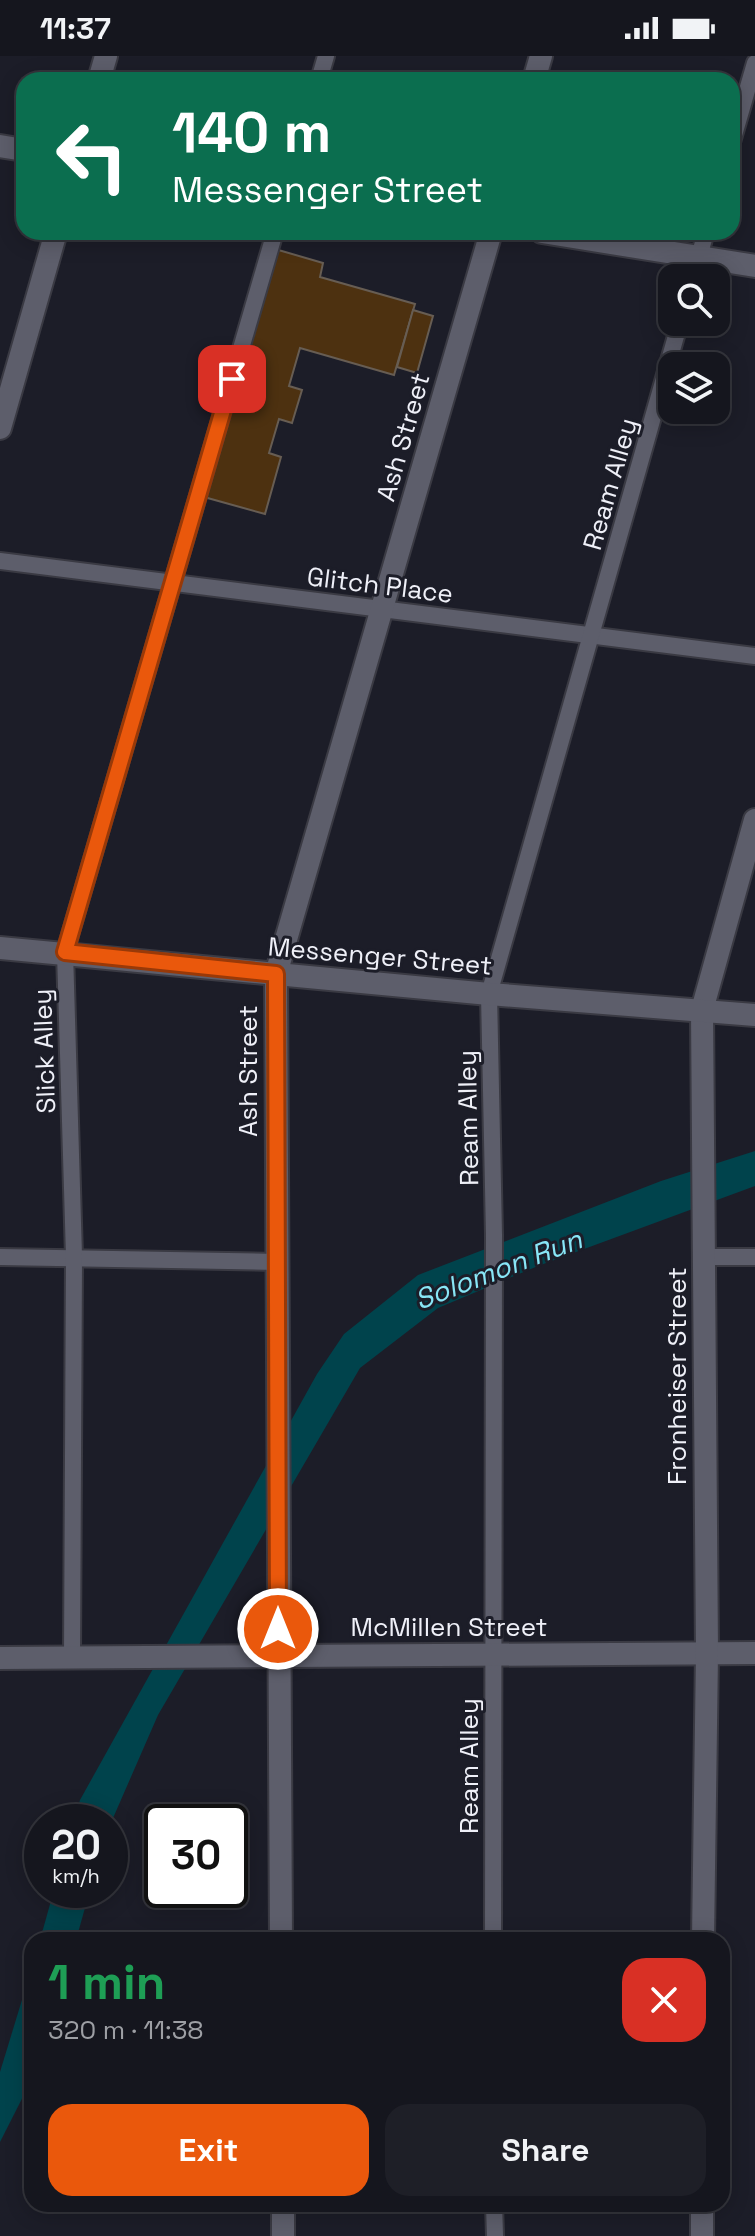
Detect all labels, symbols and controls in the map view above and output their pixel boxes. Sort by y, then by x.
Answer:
text: 11:37 [40,9,111,48]
text: 140 m [172,97,331,168]
icon: left [40,104,144,208]
text: Messenger Street [172,167,483,213]
map controls [658,264,730,424]
button: search [658,264,730,336]
pin [198,345,266,413]
button: layers [658,352,730,424]
icon: arrive [210,357,254,401]
street label: Ash Street [368,369,438,505]
street label: Ream Alley [575,414,645,554]
street label: Glitch Place [305,559,455,611]
street label: Messenger Street [267,929,493,983]
street label: Slick Alley [25,988,63,1114]
street label: Ash Street [231,1005,265,1137]
street label: Ream Alley [450,1050,486,1186]
water label: Solomon Run [409,1220,588,1317]
street label: Fronheiser Street [660,1267,694,1485]
position arrow [236,1587,320,1671]
street label: McMillen Street [350,1610,548,1644]
street label: Ream Alley [452,1698,486,1834]
speed limit sign: 30 [144,1804,248,1908]
text: 20 [51,1820,101,1871]
text: km/h [52,1863,100,1889]
text: 1 min [48,1952,165,2013]
button: close [622,1958,706,2042]
text: 320 m · 11:38 [48,2013,204,2047]
button: Exit [48,2104,369,2196]
button: Share [385,2104,706,2196]

